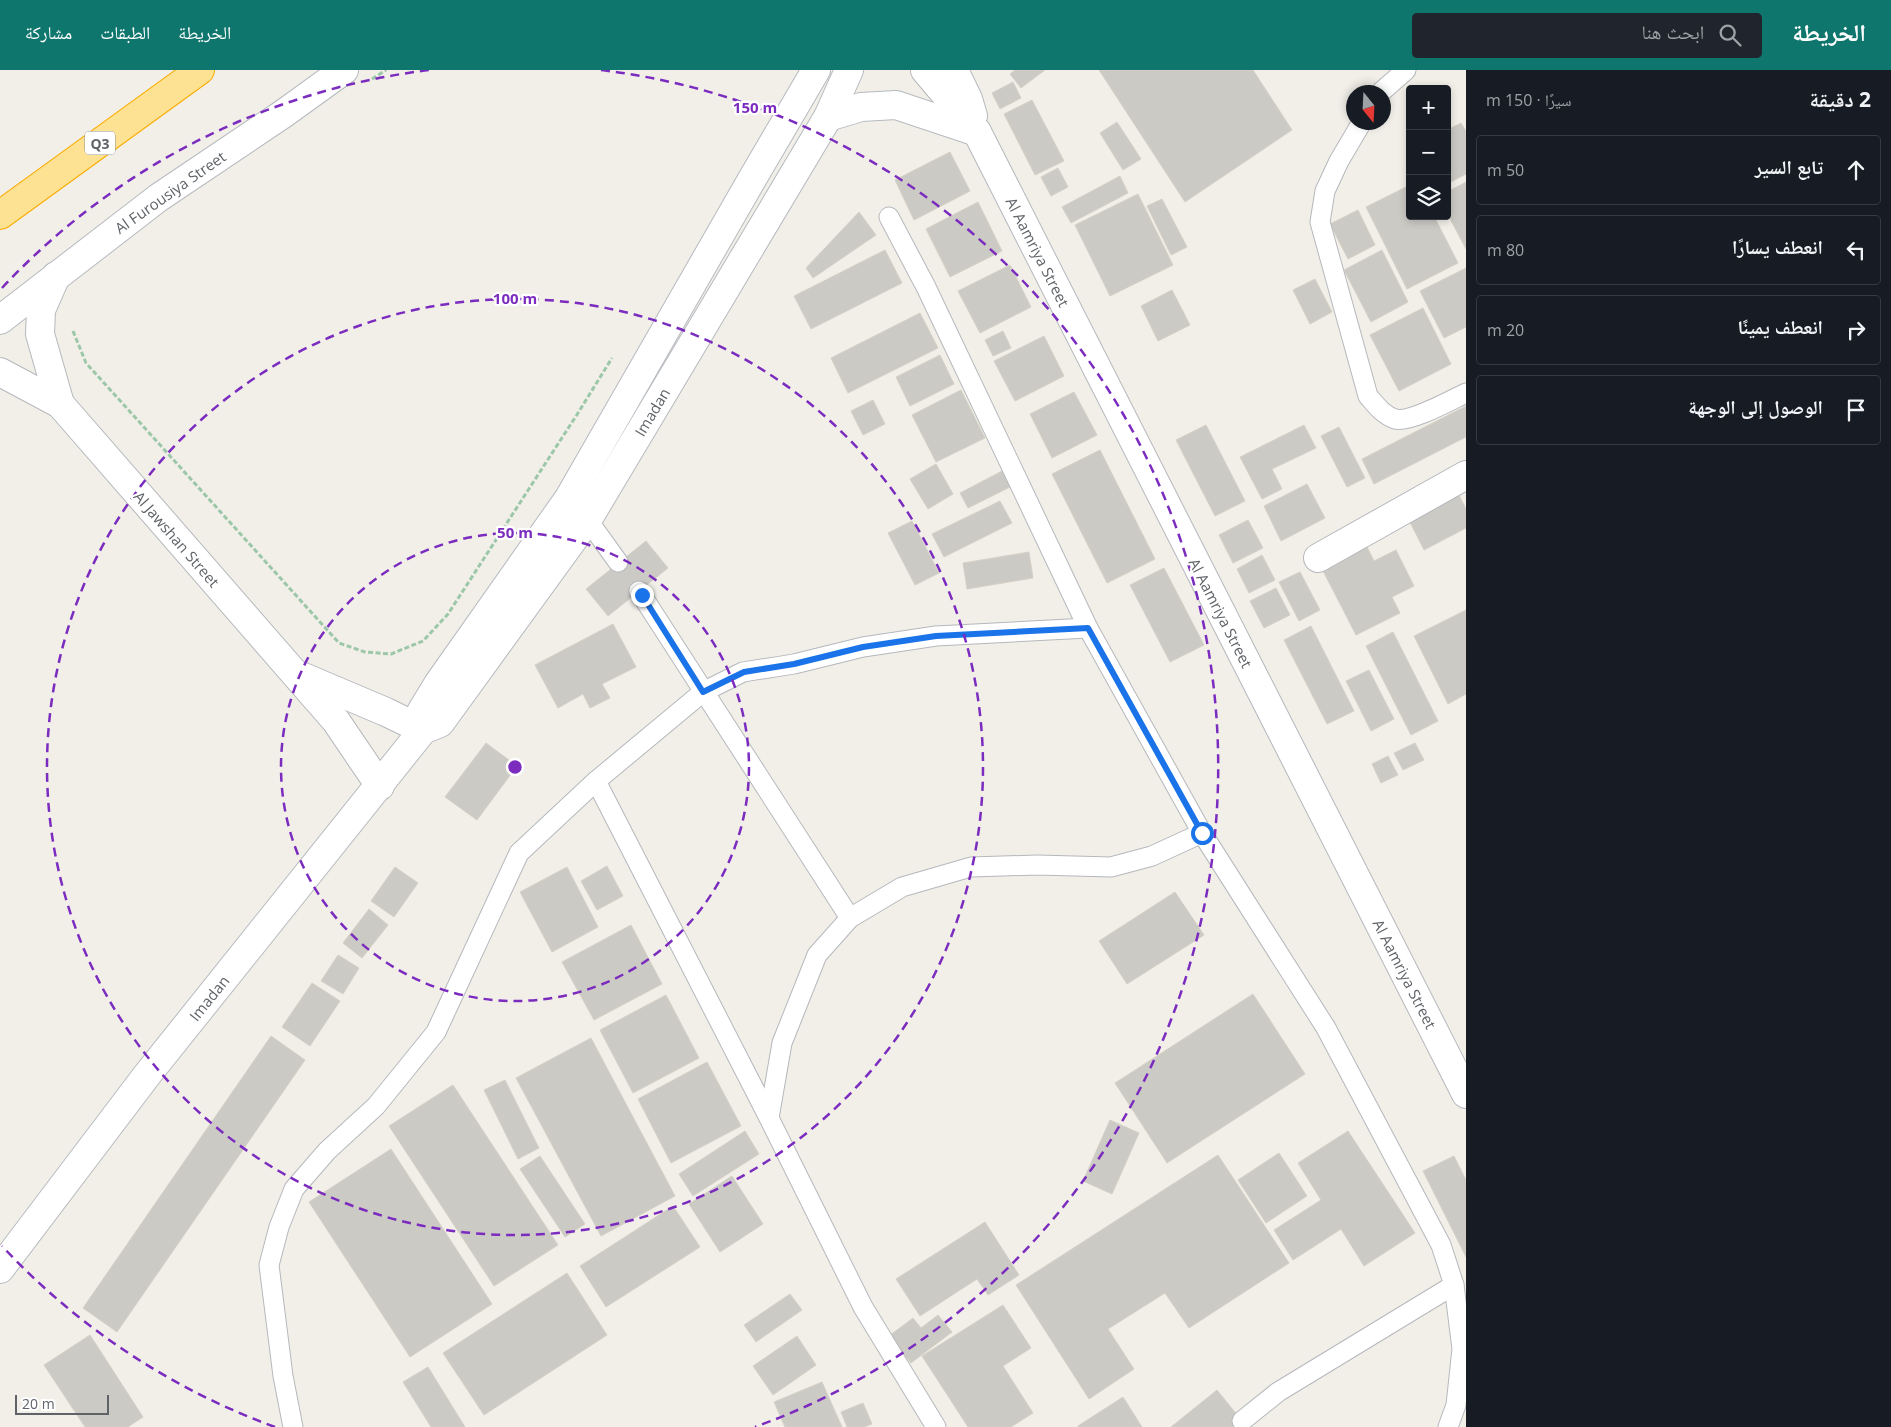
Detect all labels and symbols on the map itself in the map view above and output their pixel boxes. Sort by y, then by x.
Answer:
north arrow [1346,85,1391,130]
text: 150 m [733,97,777,117]
road number: Q3 [85,132,115,154]
street label: Al Furousiya Street [111,146,229,238]
street label: Al Aamriya Street [1002,194,1074,310]
text: 100 m [493,288,537,308]
street label: Imadan [630,384,674,440]
street label: Al Jawshan Street [130,487,224,591]
text: 50 m [497,522,533,542]
street label: Al Aamriya Street [1185,555,1257,671]
route end [631,584,654,607]
centre of rings [506,758,524,776]
route start [1191,822,1214,845]
street label: Al Aamriya Street [1369,916,1441,1032]
street label: Imadan [185,971,233,1025]
scale bar [15,1392,109,1415]

